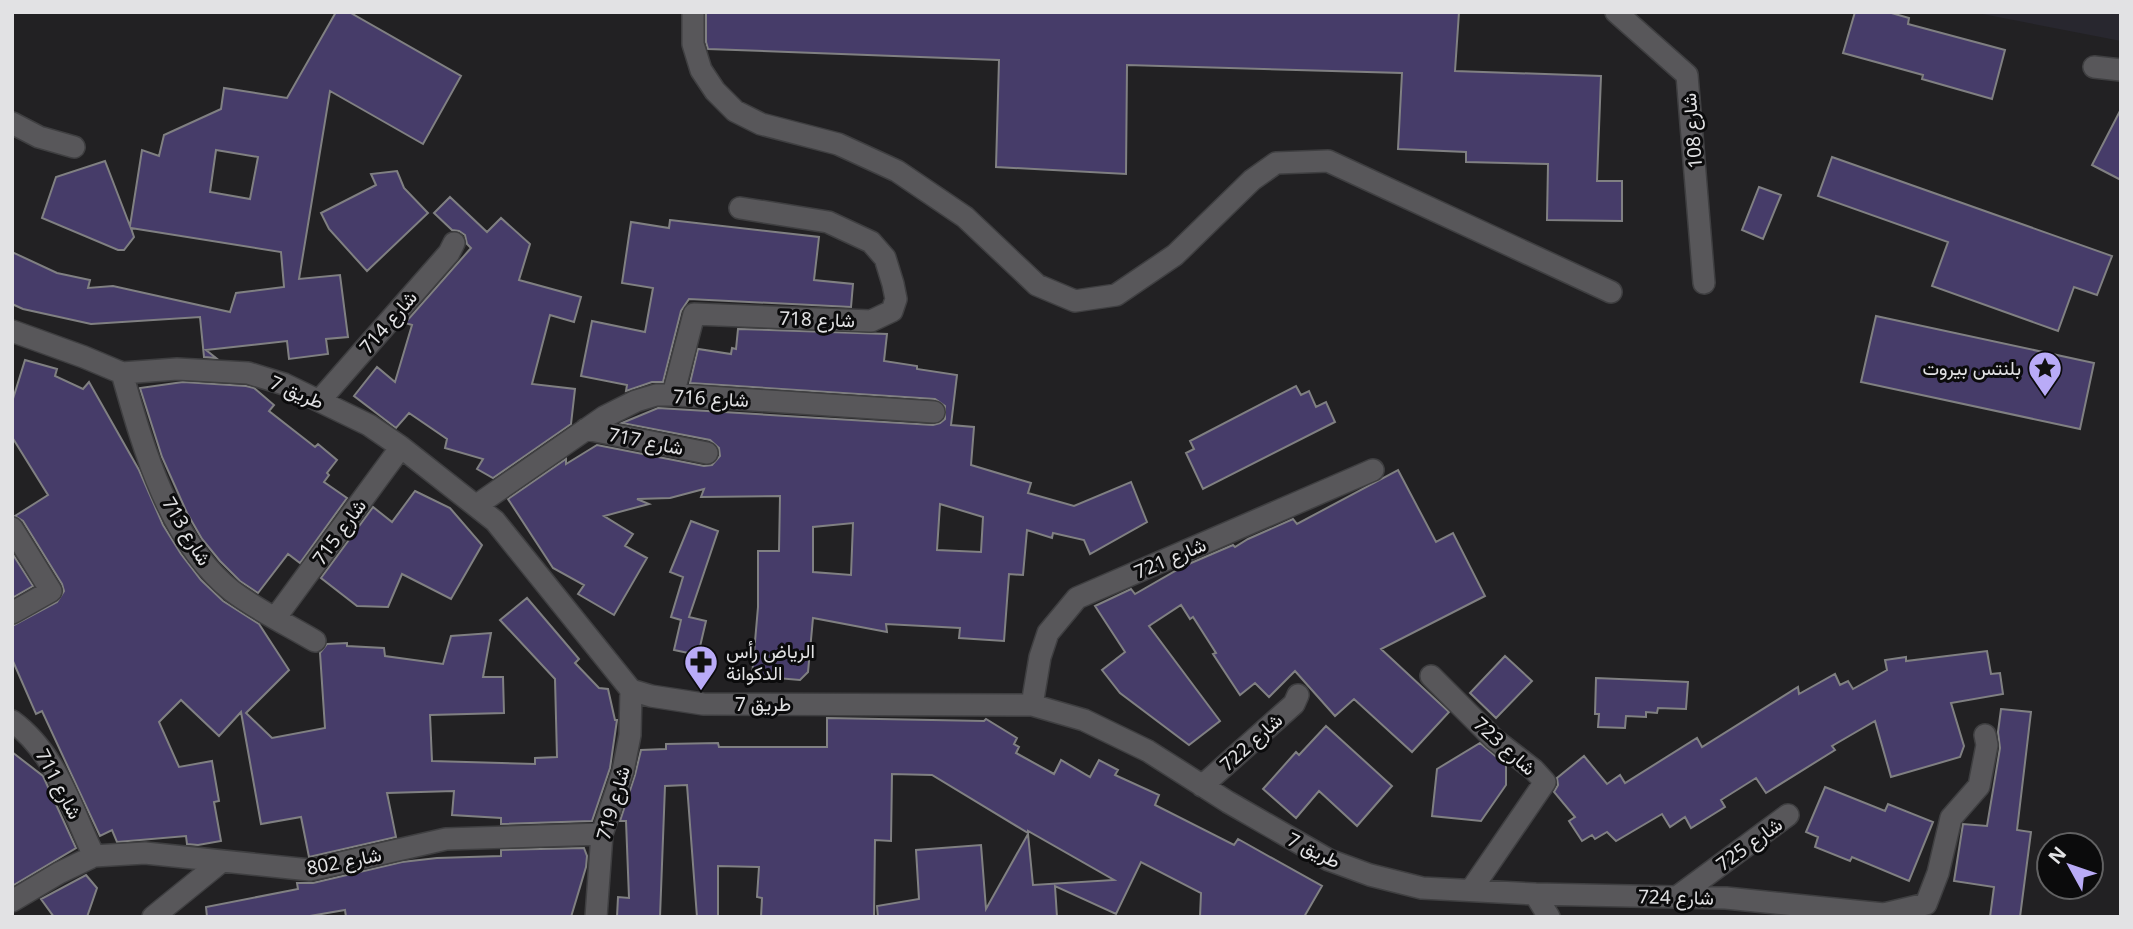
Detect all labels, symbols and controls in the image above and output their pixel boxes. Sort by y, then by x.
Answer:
street label: شارع 108 [1676,92,1708,170]
street label: شارع 714 [353,285,423,359]
street label: شارع 718 [779,305,855,333]
place icon: بلنتس بيروت [2026,349,2064,398]
place label: بلنتس بيروت [1922,355,2021,381]
street label: 7 طريق [266,369,328,415]
street label: شارع 716 [672,383,750,413]
street label: شارع 717 [606,421,686,461]
street label: شارع 713 [156,492,218,570]
street label: شارع 715 [306,494,372,570]
street label: شارع 721 [1130,531,1210,585]
place label: الرياض رأس الدكوانة [726,638,815,686]
pharmacy icon: الرياض رأس الدكوانة [682,643,720,692]
street label: 7 طريق [735,691,791,717]
street label: شارع 722 [1214,707,1288,777]
street label: شارع 723 [1468,711,1542,781]
street label: شارع 711 [30,744,88,824]
street label: شارع 719 [590,763,636,843]
street label: شارع 725 [1711,811,1787,877]
street label: 7 طريق [1283,826,1345,874]
north arrow [2035,831,2105,901]
street label: شارع 802 [304,841,384,881]
text: N [2042,841,2072,869]
street label: شارع 724 [1638,883,1714,911]

